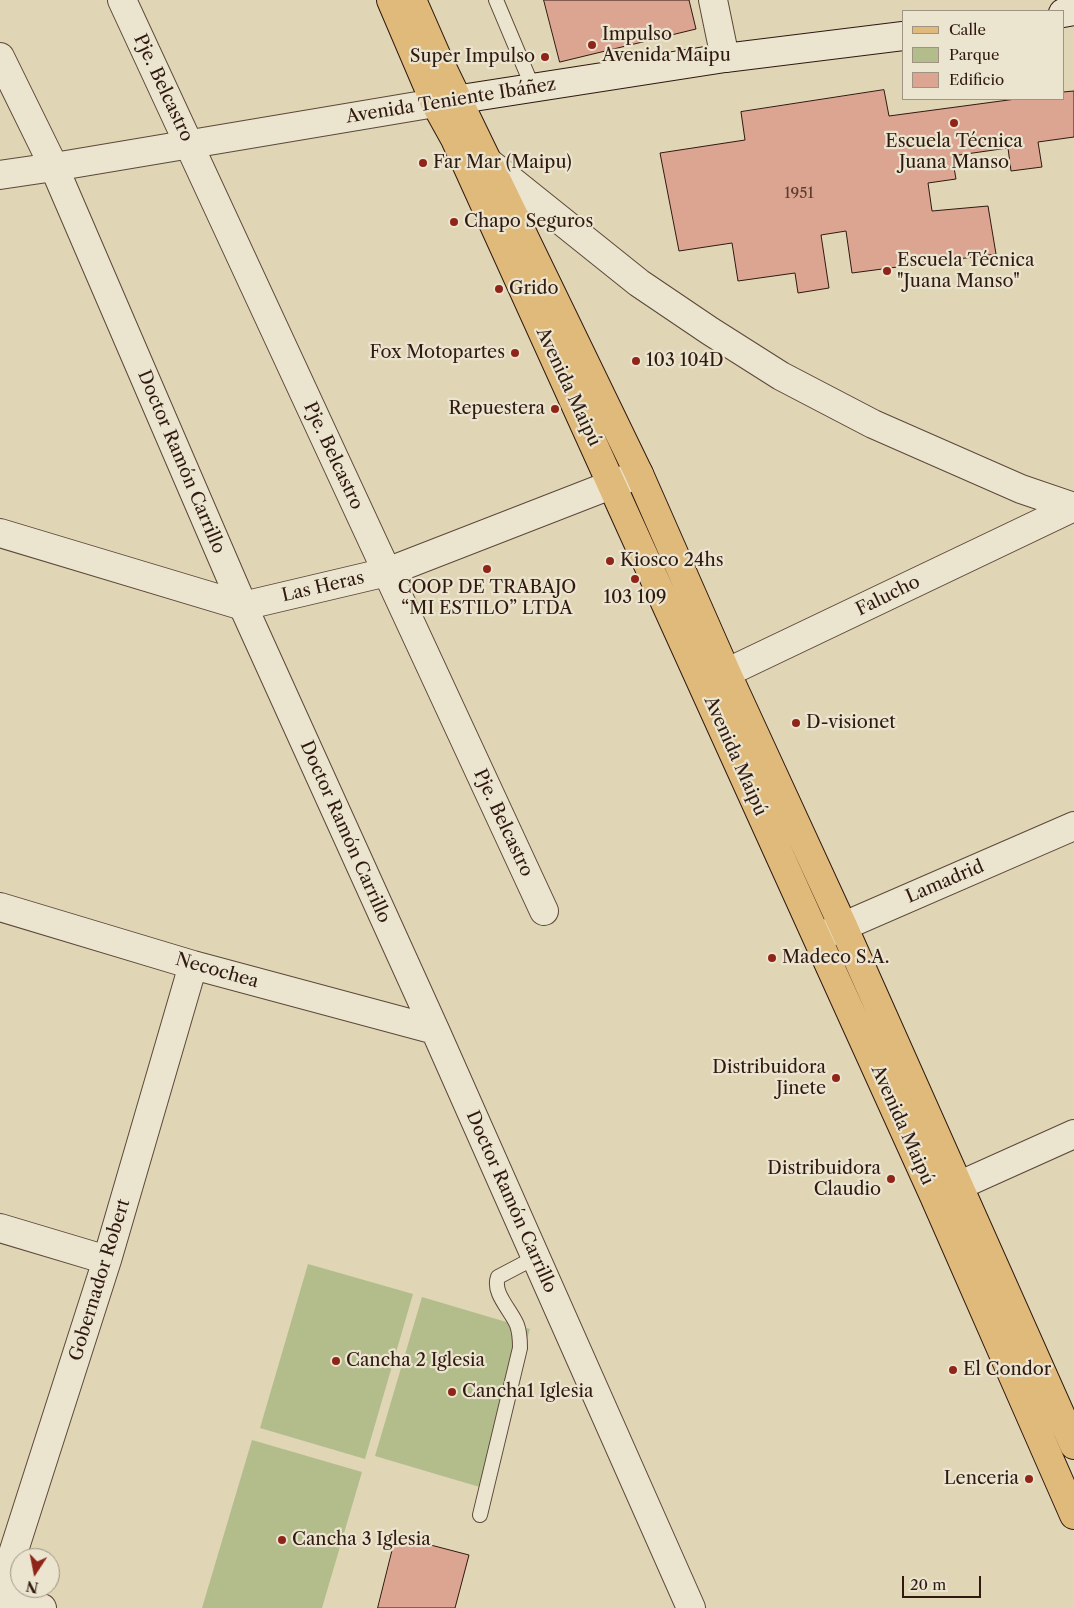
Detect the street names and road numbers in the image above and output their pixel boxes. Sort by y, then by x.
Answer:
street label: Pje. Belcastro [129,31,197,145]
street label: Avenida Teniente Ibáñez [344,74,558,128]
street label: Avenida Maipú [531,324,605,450]
street label: Doctor Ramón Carrillo [133,367,229,557]
street label: Pje. Belcastro [299,399,367,513]
street label: Las Heras [280,567,366,607]
street label: Falucho [852,571,924,621]
street label: Avenida Maipú [699,693,771,819]
street label: Doctor Ramón Carrillo [295,738,395,926]
street label: Pje. Belcastro [469,766,537,880]
street label: Lamadrid [903,856,987,908]
street label: Necochea [173,949,261,993]
street label: Avenida Maipú [866,1062,938,1188]
street label: Doctor Ramón Carrillo [461,1108,561,1296]
street label: Gobernador Robert [65,1196,135,1364]

